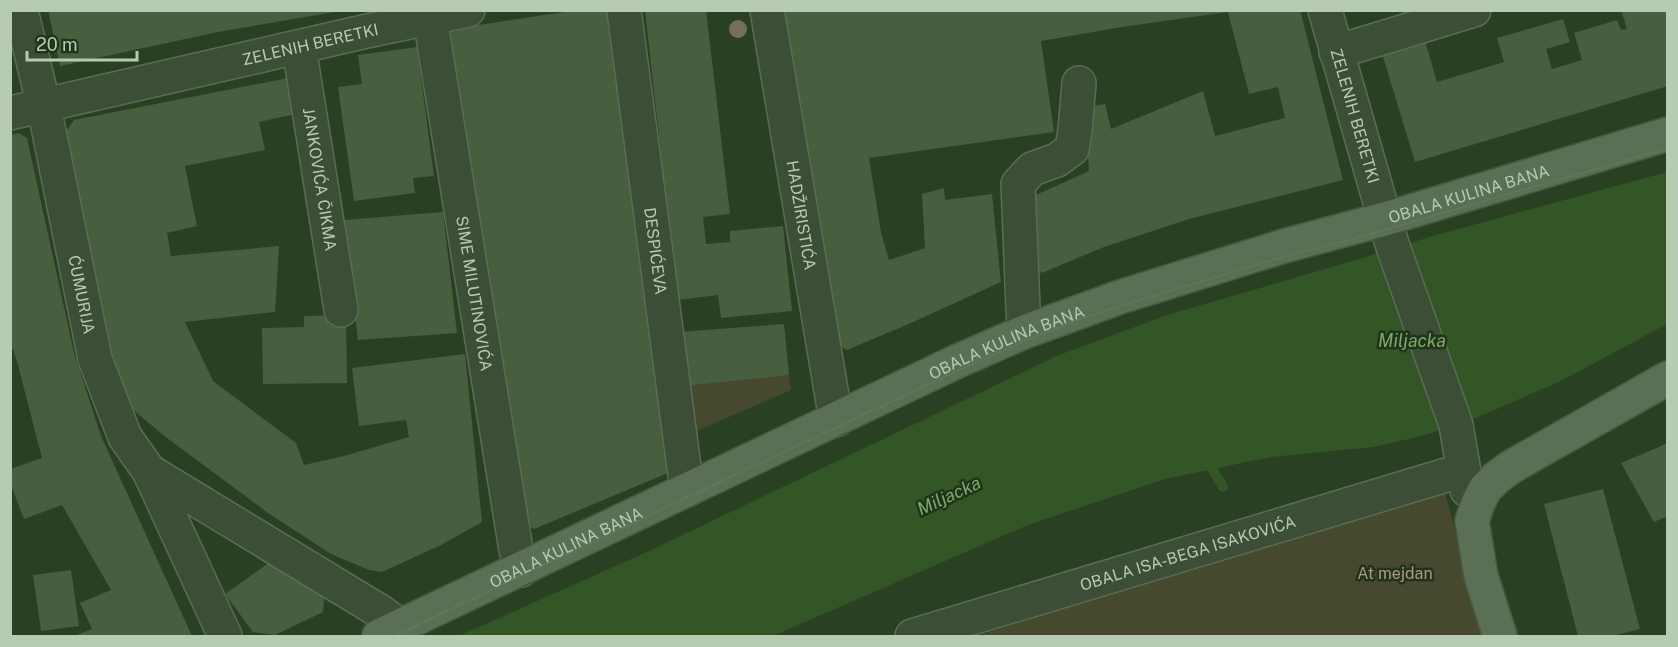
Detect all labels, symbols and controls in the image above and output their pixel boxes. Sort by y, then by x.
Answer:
street label: ZELENIH BERETKI [240,20,380,69]
scale bar [27,24,136,62]
text: 20 m [36,34,78,55]
street label: ZELENIH BERETKI [1327,46,1383,185]
street label: JANKOVIĆA ČIKMA [299,106,340,252]
street label: HADŽIRISTIĆA [782,159,820,271]
street label: OBALA KULINA BANA [1386,161,1552,227]
street label: DESPIĆEVA [640,206,670,296]
street label: SIME MILUTINOVIĆA [452,214,496,373]
street label: ĆUMURIJA [64,253,99,336]
street label: OBALA KULINA BANA [926,302,1087,384]
water label: Miljacka [1378,330,1446,351]
water label: Miljacka [914,472,984,519]
street label: OBALA KULINA BANA [487,503,646,592]
street label: OBALA ISA-BEGA ISAKOVIĆA [1078,512,1298,595]
park label: At mejdan [1357,564,1433,583]

